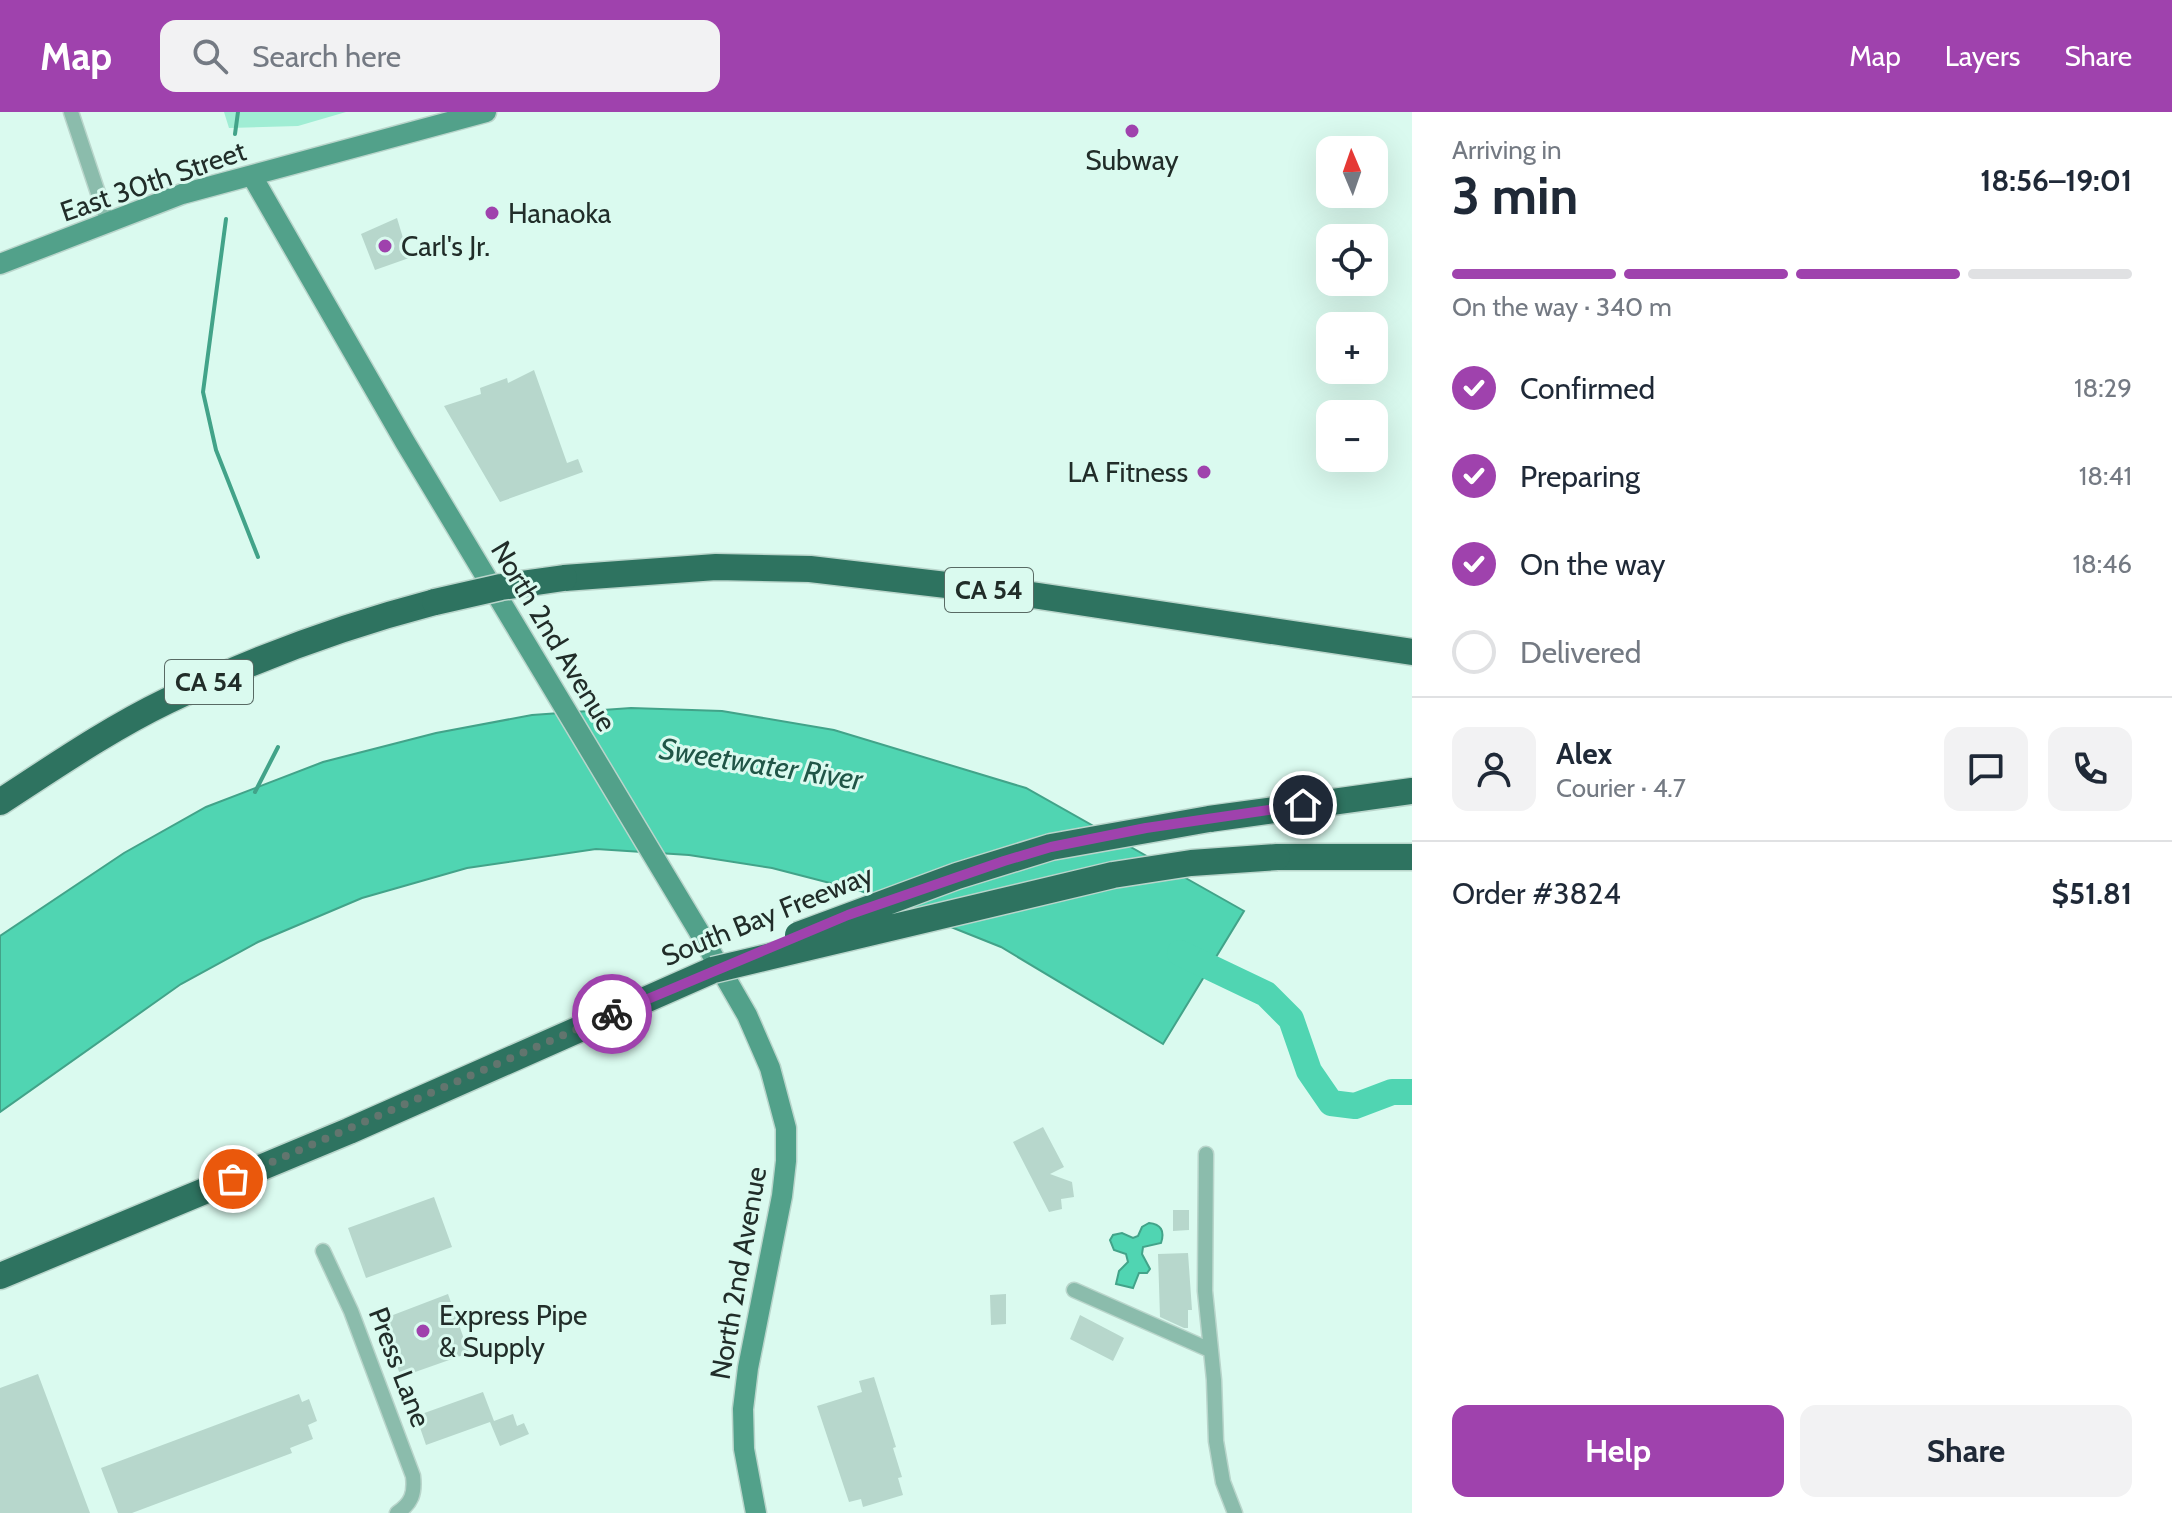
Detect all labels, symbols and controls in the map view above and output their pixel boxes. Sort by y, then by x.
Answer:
search box [160,20,720,92]
text: Map [40,33,112,80]
icon: search [188,34,232,78]
text: Search here [252,38,401,75]
text: Map [1849,39,1901,73]
text: Layers [1945,39,2020,73]
text: Share [2064,39,2132,73]
marker: Subway [1123,122,1141,140]
street label: East 30th Street [56,133,250,229]
text: Arriving in [1452,134,1562,166]
north arrow [1316,136,1388,208]
map controls [1316,136,1388,472]
place label: Subway [1085,143,1179,177]
text: 18:56–19:01 [1980,162,2132,199]
text: 3 min [1452,164,1578,227]
place label: Hanaoka [508,196,612,230]
marker: Hanaoka [483,204,501,222]
button: locate [1316,224,1388,296]
place label: Carl's Jr. [401,229,490,263]
marker: Carl's Jr. [376,237,394,255]
text: On the way · 340 m [1452,291,1672,323]
button: + [1316,312,1388,384]
icon: check [1452,366,1496,410]
text: Confirmed [1520,370,1655,407]
text: 18:29 [2074,372,2132,404]
button: − [1316,400,1388,472]
icon: check [1452,454,1496,498]
place label: LA Fitness [1067,455,1188,489]
text: Preparing [1520,458,1640,495]
text: 18:41 [2079,460,2132,492]
marker: LA Fitness [1195,463,1213,481]
street label: North 2nd Avenue [484,535,624,737]
icon: check [1452,542,1496,586]
text: On the way [1520,546,1665,583]
text: 18:46 [2073,548,2132,580]
road number: CA 54 [945,568,1033,612]
text: Delivered [1520,634,1641,671]
road number: CA 54 [165,660,253,704]
button: person [1452,727,1536,811]
button: chat [1944,727,2028,811]
button: phone [2048,727,2132,811]
water label: Sweetwater River [657,730,867,799]
text: Alex [1556,735,1612,772]
pin [1269,771,1337,839]
text: Courier · 4.7 [1556,772,1686,804]
icon: home [1281,783,1325,827]
street label: South Bay Freeway [656,857,878,973]
text: Order #3824 [1452,875,1621,912]
text: $51.81 [2052,875,2132,912]
courier [572,974,652,1054]
icon: bike [590,992,634,1036]
pin [199,1145,267,1213]
icon: bag [211,1157,255,1201]
street label: North 2nd Avenue [703,1164,773,1382]
place label: Express Pipe & Supply [439,1298,587,1364]
street label: Press Lane [362,1302,438,1432]
marker: Express Pipe & Supply [414,1322,432,1340]
button: Help [1452,1405,1784,1497]
button: Share [1800,1405,2132,1497]

